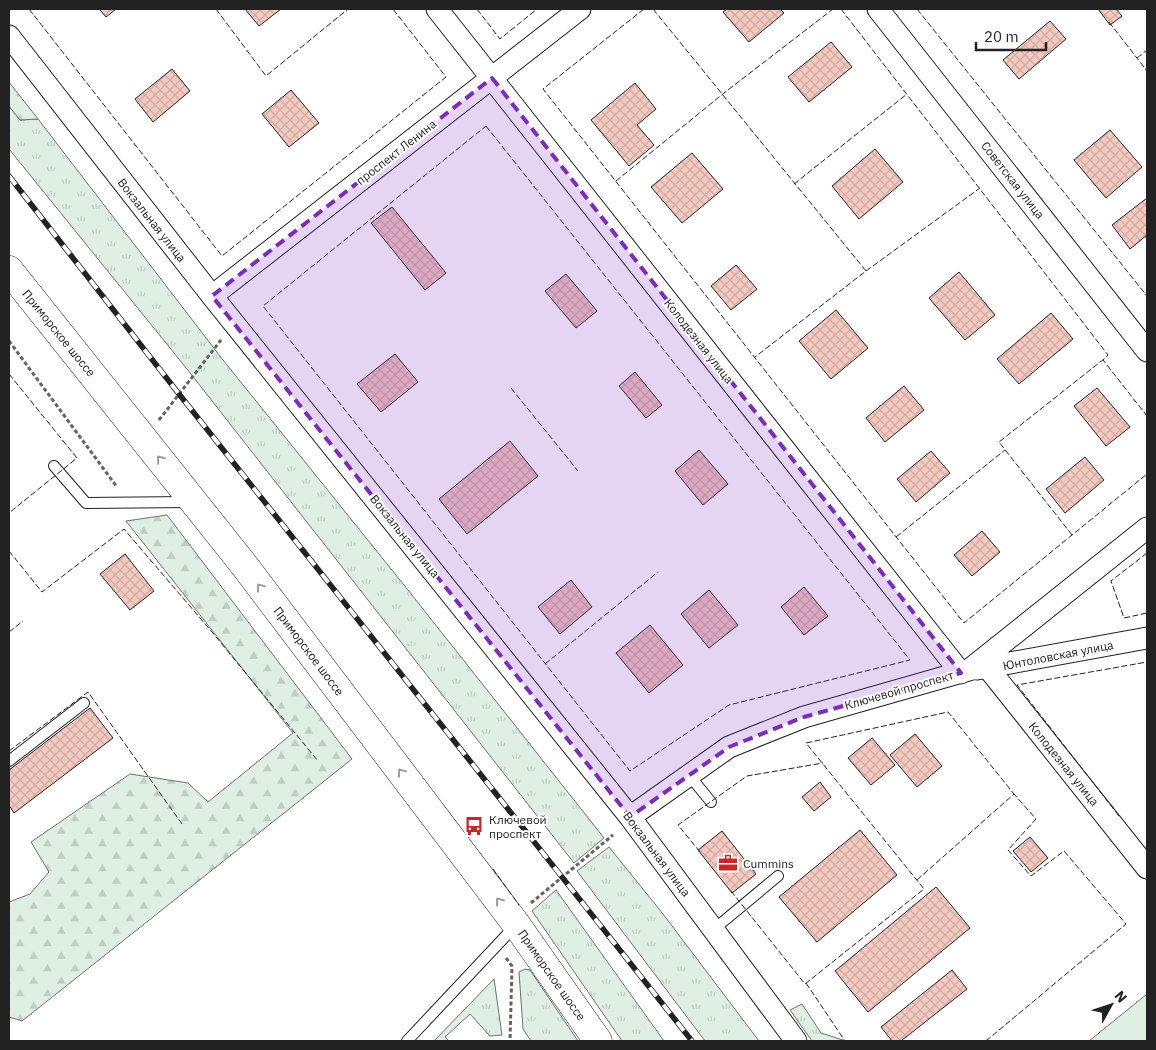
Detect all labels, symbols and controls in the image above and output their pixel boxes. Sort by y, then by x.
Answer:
scale bar [976,20,1046,52]
text: 20 m [984,27,1019,46]
street label: проспект Ленина [353,116,440,188]
street label: Советская улица [978,138,1048,222]
street label: Вокзальная улица [115,175,190,265]
street label: Приморское шоссе [19,286,99,380]
street label: Колодезная улица [661,296,737,387]
one-way arrow [157,456,165,465]
street label: Вокзальная улица [367,491,443,581]
one-way arrow [257,583,266,592]
street label: Приморское шоссе [271,603,348,699]
street label: Юнтоловская улица [1001,637,1115,673]
street label: Ключевой проспект [843,667,956,713]
street label: Колодезная улица [1026,719,1103,809]
one-way arrow [398,768,407,778]
street label: Вокзальная улица [620,809,694,900]
place label: Ключевой проспект [489,812,547,841]
bus stop icon: Ключевой проспект [463,815,485,837]
office icon: Cummins [717,852,739,874]
place label: Cummins [743,856,794,871]
one-way arrow [496,897,505,907]
street label: Приморское шоссе [515,927,589,1024]
north arrow [1086,980,1136,1030]
text: N [1111,987,1131,1006]

